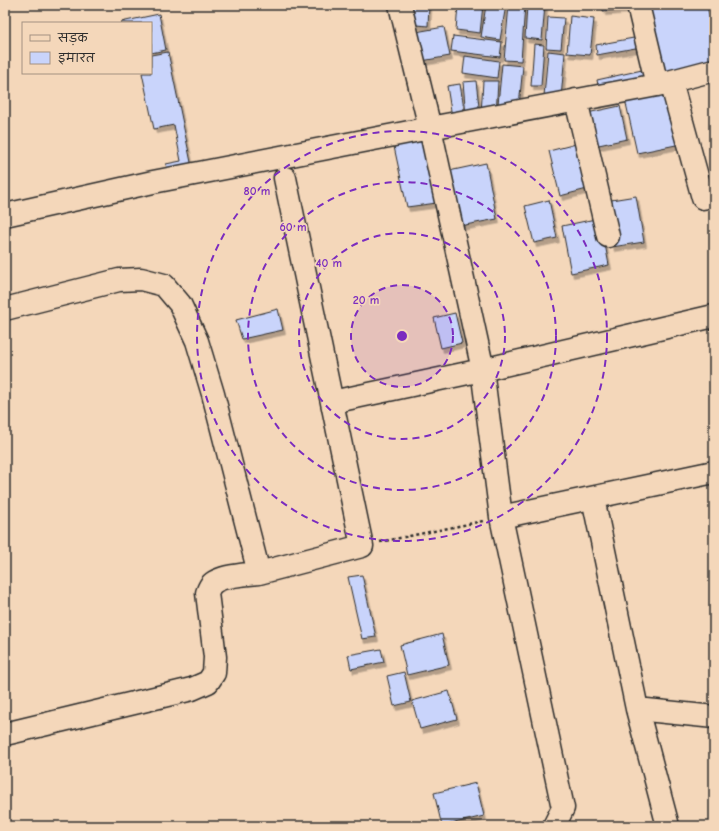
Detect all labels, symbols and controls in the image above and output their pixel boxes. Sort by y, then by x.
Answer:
legend [22,22,152,74]
text: सड़क [57,31,89,46]
text: इमारत [58,51,96,65]
text: 80 m [244,184,270,198]
text: 60 m [280,220,306,234]
text: 40 m [316,256,342,270]
text: 20 m [353,293,379,307]
centre of rings [395,329,409,343]

